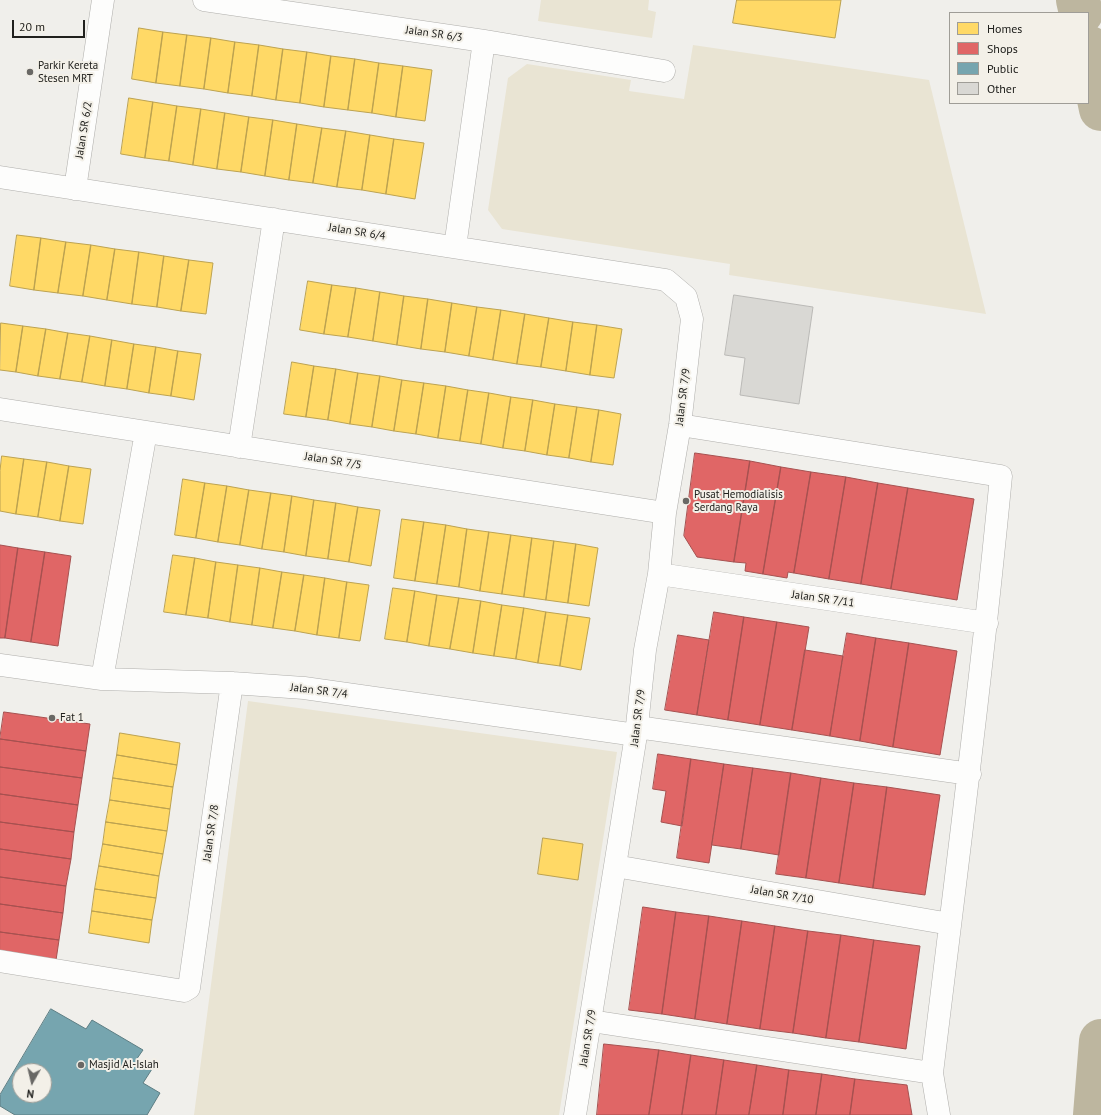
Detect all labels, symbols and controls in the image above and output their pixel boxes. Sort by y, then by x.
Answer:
scale bar [14,12,87,38]
legend [949,12,1089,104]
text: 20 m [19,19,45,34]
text: Homes [987,21,1022,36]
street label: Jalan SR 6/3 [405,23,463,45]
text: Shops [987,41,1018,56]
place label: Parkir Kereta Stesen MRT [38,59,98,85]
text: Public [987,61,1018,76]
marker: Parkir Kereta Stesen MRT [25,67,35,77]
text: Other [987,81,1016,96]
street label: Jalan SR 6/2 [73,101,95,159]
street label: Jalan SR 6/4 [328,221,386,243]
street label: Jalan SR 7/9 [673,368,693,426]
street label: Jalan SR 7/5 [304,450,362,472]
place label: Pusat Hemodialisis Serdang Raya [694,488,783,514]
marker: Pusat Hemodialisis Serdang Raya [681,496,691,506]
street label: Jalan SR 7/11 [791,588,855,610]
street label: Jalan SR 7/4 [290,681,348,701]
street label: Jalan SR 7/9 [628,689,648,747]
place label: Fat 1 [60,711,84,725]
marker: Fat 1 [47,713,57,723]
street label: Jalan SR 7/8 [200,804,222,862]
street label: Jalan SR 7/10 [750,883,814,907]
street label: Jalan SR 7/9 [577,1009,599,1067]
place label: Masjid Al-Islah [89,1058,159,1072]
marker: Masjid Al-Islah [76,1060,86,1070]
north arrow [12,1063,52,1103]
text: N [26,1086,35,1101]

